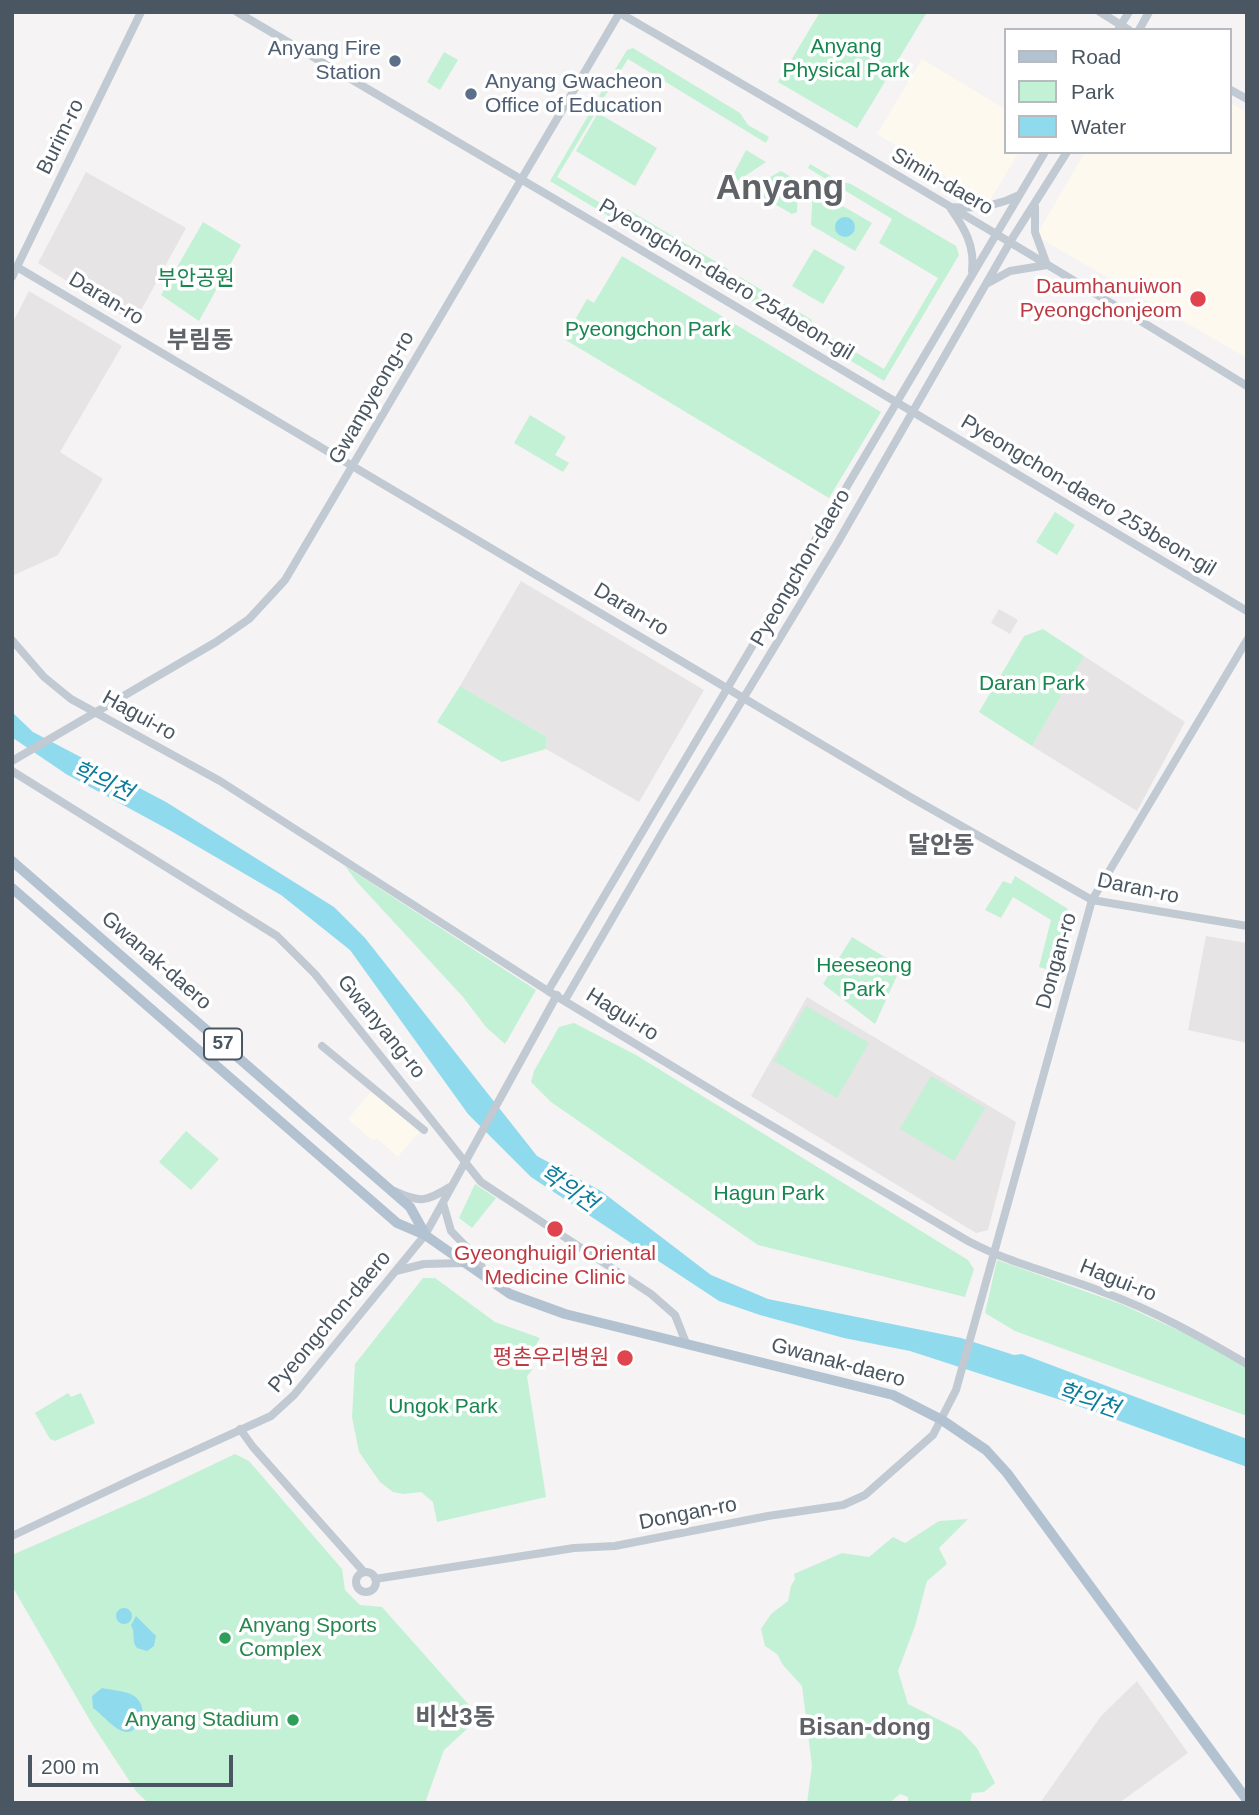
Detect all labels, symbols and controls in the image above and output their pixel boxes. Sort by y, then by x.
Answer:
legend [1004,28,1231,154]
park label: Anyang Physical Park [782,34,910,84]
place label: Anyang Fire Station [268,36,381,86]
text: Road [1071,45,1121,68]
marker: Anyang Fire Station [387,53,403,69]
place label: Anyang Gwacheon Office of Education [485,69,662,119]
text: Park [1071,80,1114,103]
marker: Anyang Gwacheon Office of Education [463,86,479,102]
street label: Burim-ro [32,95,90,179]
text: Water [1071,115,1126,138]
street label: Simin-daero [887,143,997,221]
district label: Anyang [716,168,844,210]
street label: Pyeongchon-daero 254beon-gil [594,194,858,366]
park label: 부안공원 [157,266,235,292]
street label: Daran-ro [64,267,148,331]
place label: Daumhanuiwon Pyeongchonjeom [1020,274,1182,324]
marker: Daumhanuiwon Pyeongchonjeom [1188,289,1208,309]
park label: Pyeongchon Park [565,317,731,343]
district label: 부림동 [167,327,233,355]
street label: Gwanpyeong-ro [324,327,420,469]
street label: Pyeongchon-daero 253beon-gil [956,410,1220,582]
street label: Pyeongchon-daero [746,485,856,651]
street label: Daran-ro [589,578,673,642]
park label: Daran Park [979,671,1085,697]
street label: Hagui-ro [98,685,180,747]
water label: 학의천 [67,756,137,808]
district label: 달안동 [908,832,974,860]
street label: Daran-ro [1095,868,1181,910]
street label: Gwanak-daero [96,906,216,1016]
street label: Dongan-ro [1031,910,1083,1012]
park label: Heeseong Park [816,953,912,1003]
street label: Gwanyang-ro [332,970,430,1084]
street label: Hagui-ro [581,983,663,1047]
road number: 57 [204,1028,242,1060]
water label: 학의천 [534,1159,602,1219]
park label: Hagun Park [714,1181,824,1207]
marker: Gyeonghuigil Oriental Medicine Clinic [545,1219,565,1239]
place label: Gyeonghuigil Oriental Medicine Clinic [454,1241,656,1291]
street label: Pyeongchon-daero [263,1246,397,1398]
street label: Hagui-ro [1076,1254,1160,1308]
street label: Gwanak-daero [768,1333,908,1393]
place label: 평촌우리병원 [493,1345,609,1371]
marker: 평촌우리병원 [615,1348,635,1368]
water label: 학의천 [1053,1378,1123,1424]
park label: Ungok Park [388,1394,498,1420]
street label: Dongan-ro [637,1492,739,1536]
place label: Anyang Sports Complex [239,1613,377,1663]
marker: Anyang Sports Complex [217,1630,233,1646]
district label: 비산3동 [415,1704,495,1732]
place label: Anyang Stadium [125,1707,279,1733]
marker: Anyang Stadium [285,1712,301,1728]
district label: Bisan-dong [799,1714,931,1742]
scale bar [32,1742,236,1786]
text: 200 m [41,1755,99,1778]

